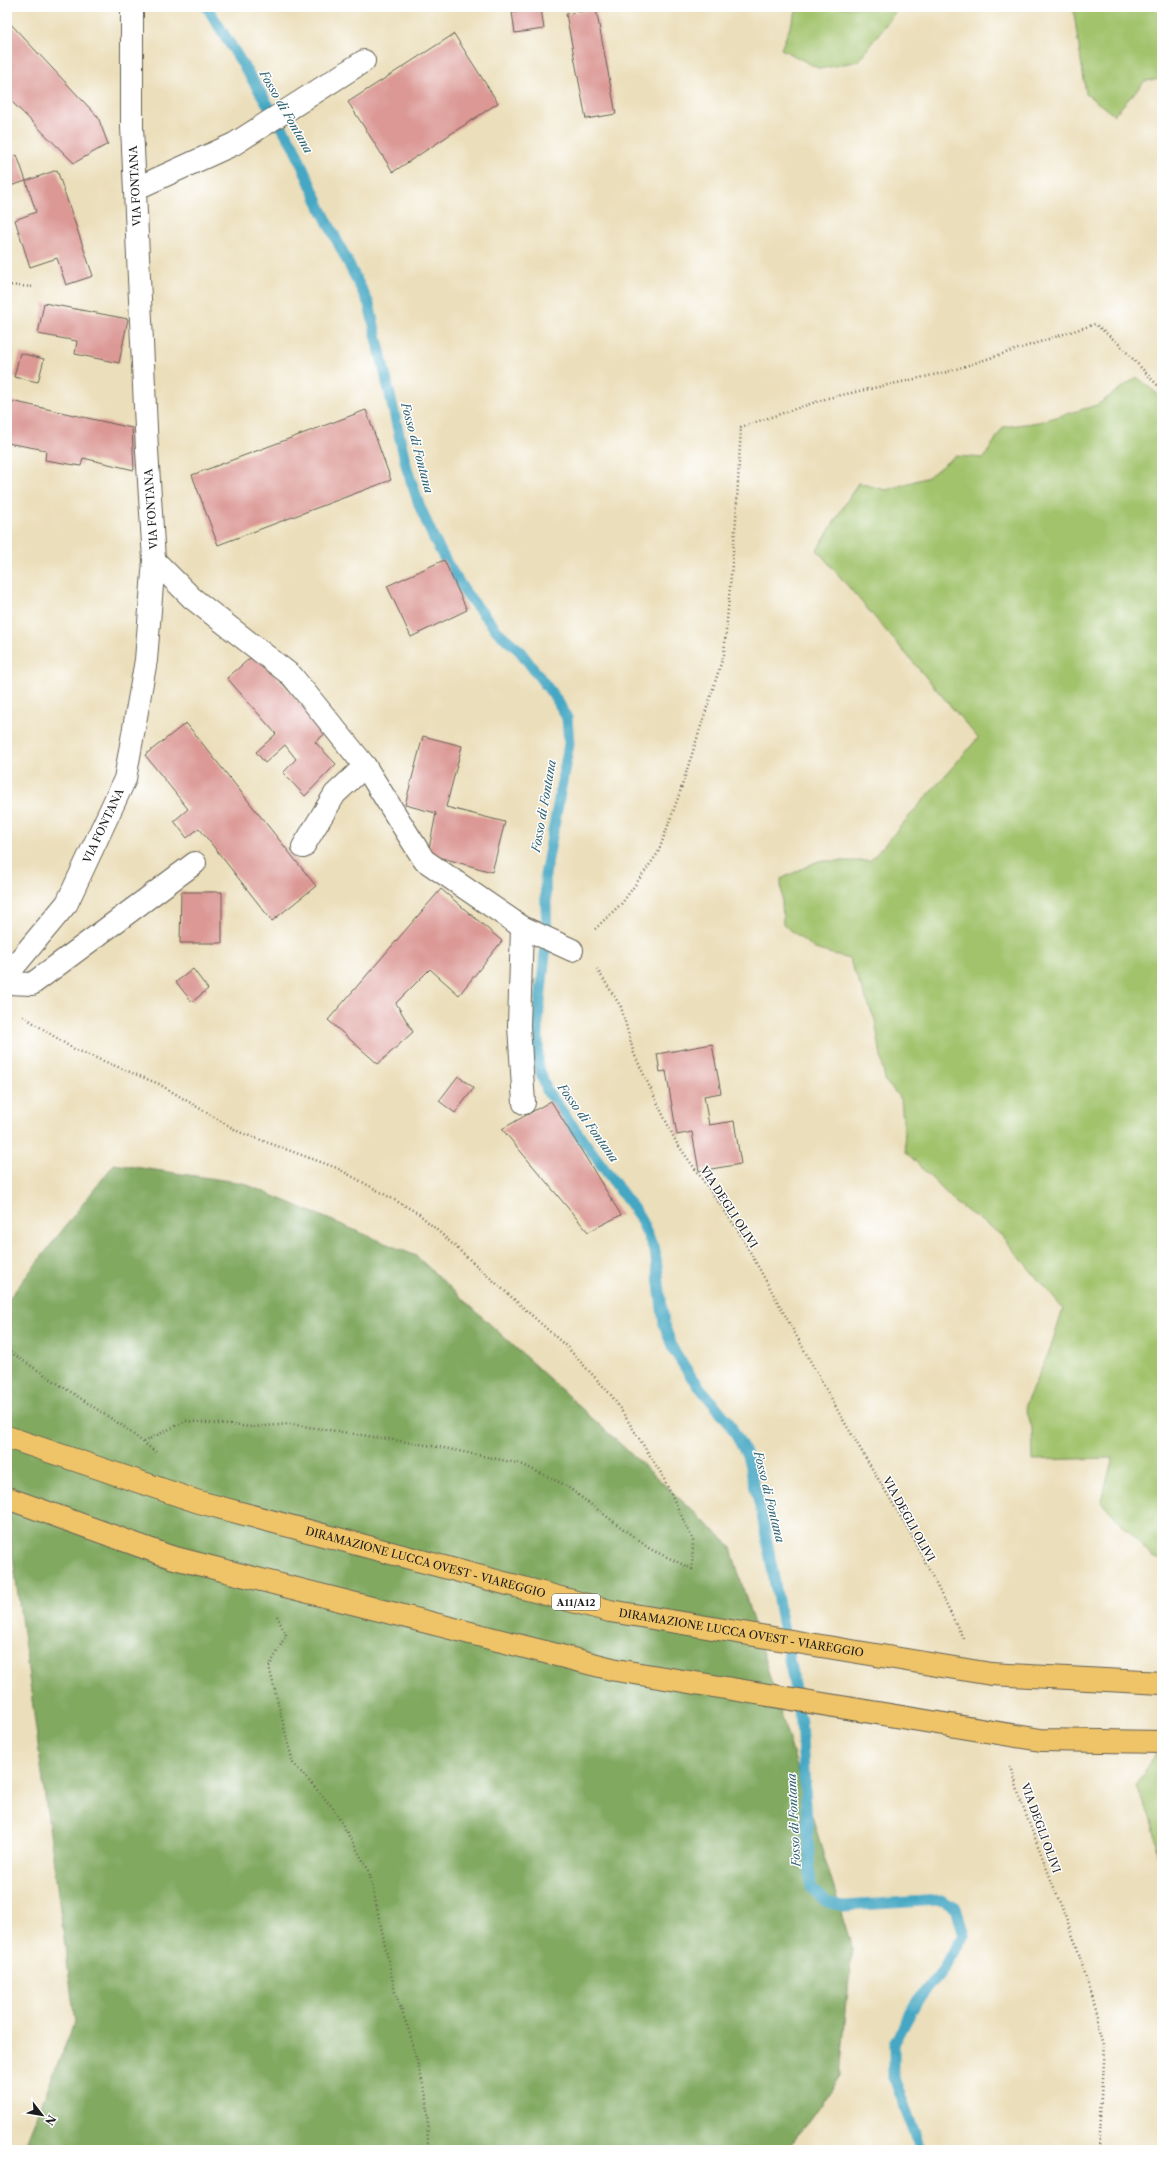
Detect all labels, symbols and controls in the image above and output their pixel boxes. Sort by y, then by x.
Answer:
water label: Fosso di Fontana [256,67,316,156]
street label: VIA FONTANA [126,144,144,228]
water label: Fosso di Fontana [398,400,437,495]
street label: VIA FONTANA [141,467,161,551]
water label: Fosso di Fontana [528,759,559,854]
street label: VIA FONTANA [79,785,127,866]
water label: Fosso di Fontana [554,1080,622,1165]
street label: VIA DEGLI OLIVI [697,1163,761,1251]
water label: Fosso di Fontana [751,1449,788,1544]
street label: VIA DEGLI OLIVI [879,1473,938,1564]
street label: DIRAMAZIONE LUCCA OVEST - VIAREGGIO [304,1524,547,1601]
road number: A11/A12 [552,1594,600,1610]
street label: DIRAMAZIONE LUCCA OVEST - VIAREGGIO [618,1606,865,1660]
water label: Fosso di Fontana [784,1773,803,1868]
street label: VIA DEGLI OLIVI [1018,1780,1064,1875]
north arrow [22,2095,62,2135]
text: N [42,2112,59,2128]

